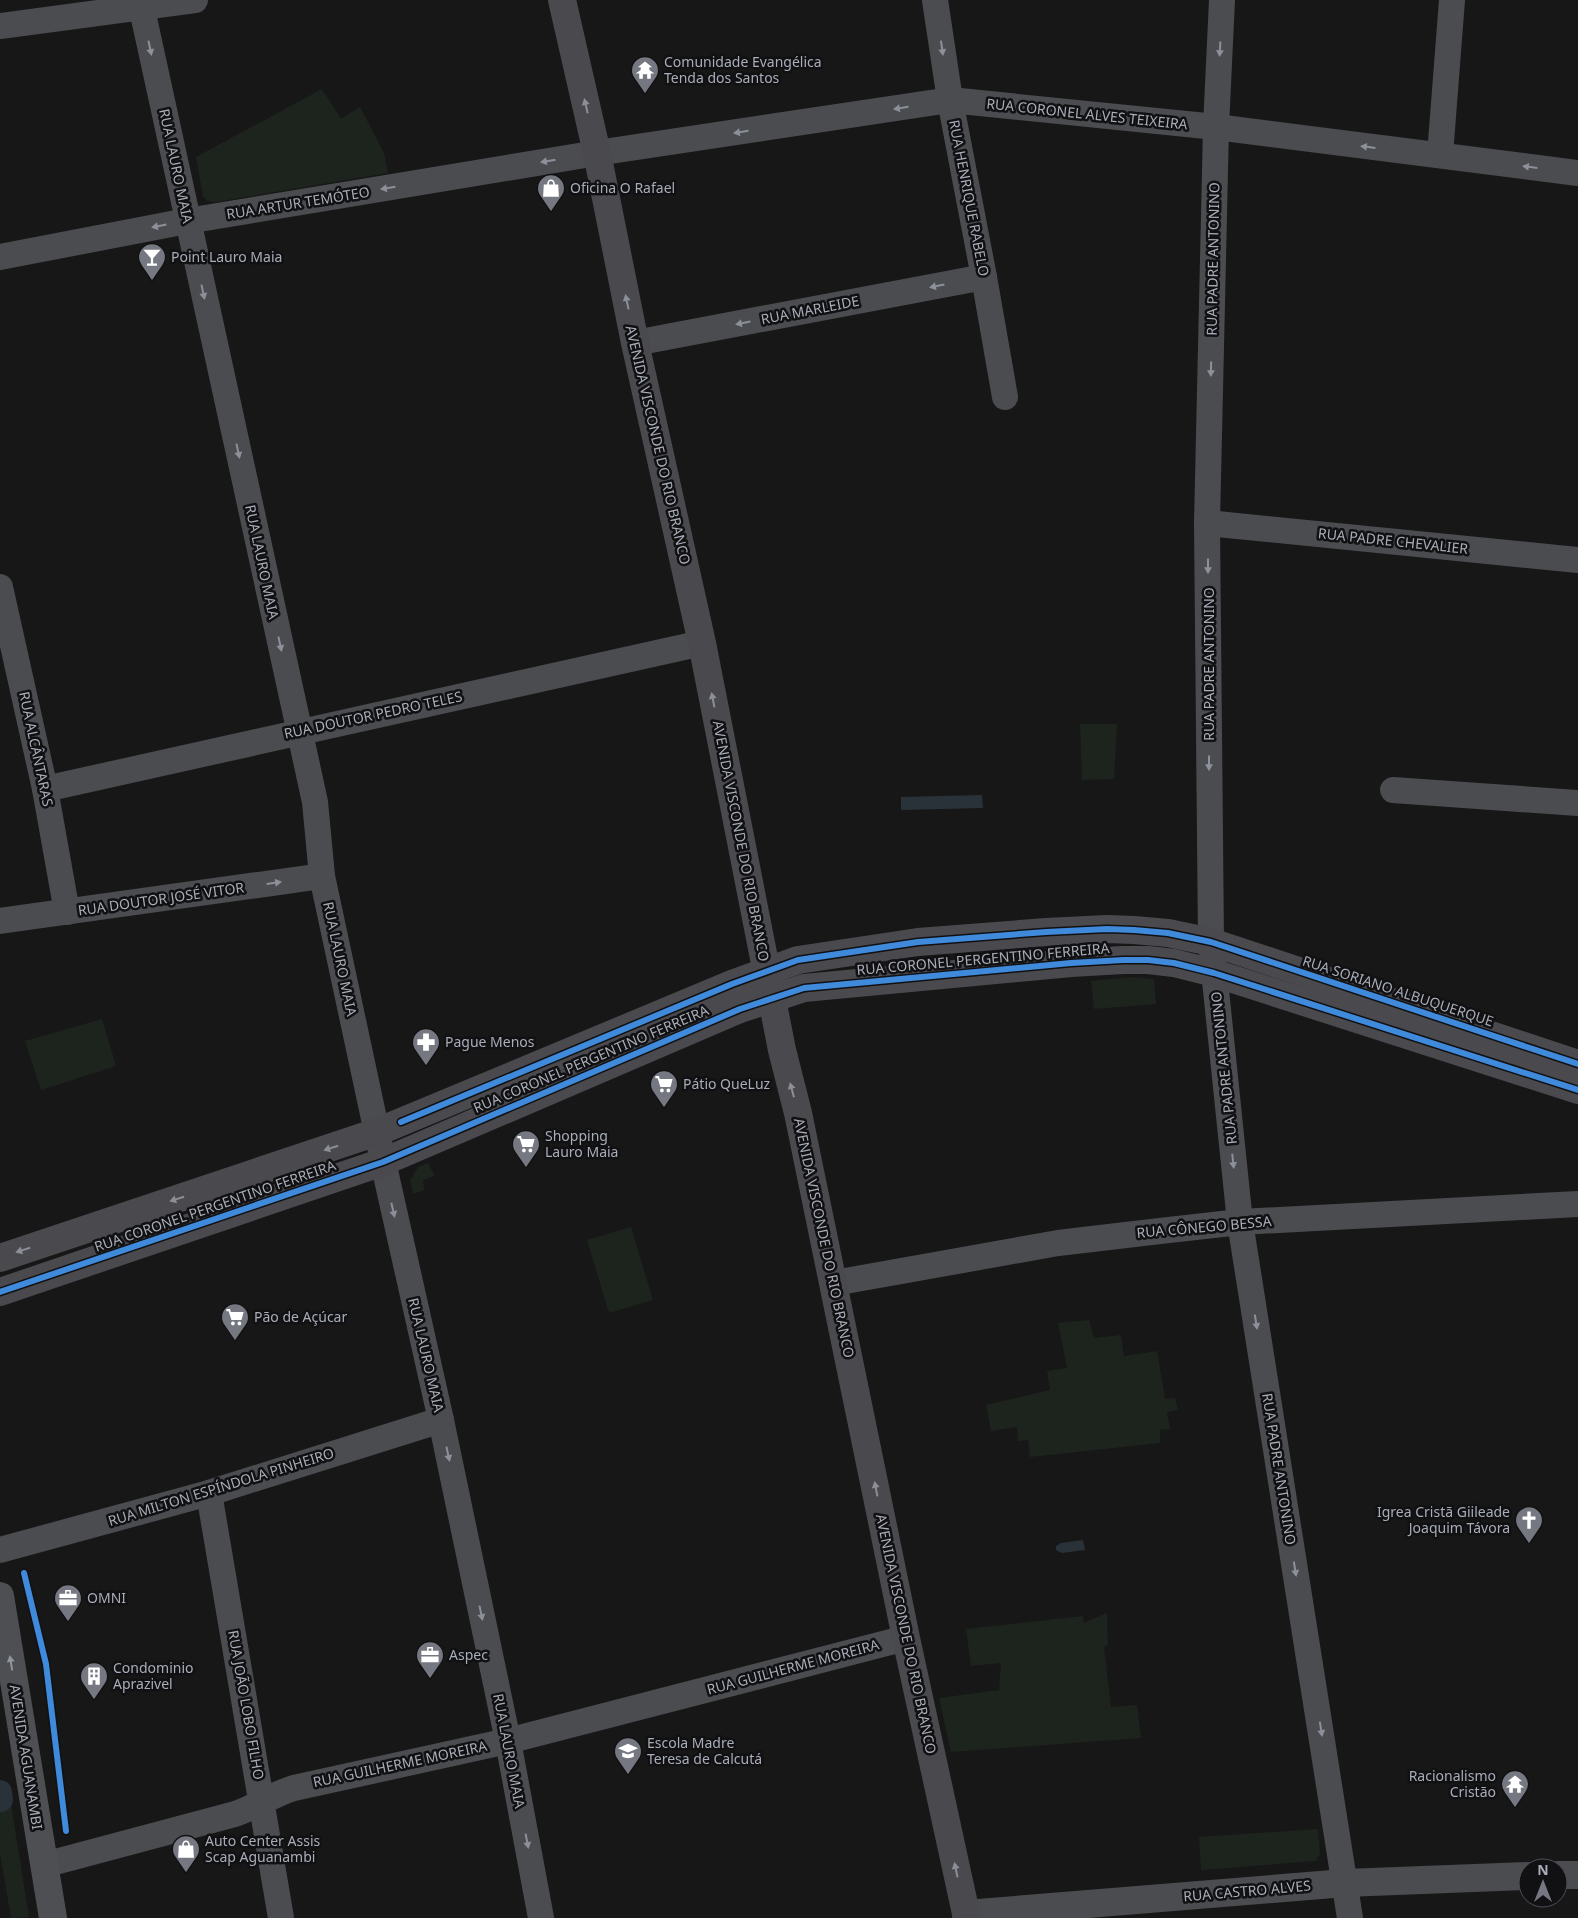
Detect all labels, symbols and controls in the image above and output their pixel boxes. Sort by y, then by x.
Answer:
one-way arrow [146,40,154,55]
one-way arrow [938,41,946,57]
one-way arrow [1215,41,1223,57]
place label: Comunidade Evangélica Tenda dos Santos [664,52,822,87]
temple icon: Comunidade Evangélica Tenda dos Santos [630,55,660,94]
street label: RUA CORONEL ALVES TEIXEIRA [986,93,1189,134]
one-way arrow [582,98,590,113]
one-way arrow [893,104,909,112]
street label: RUA LAURO MAIA [155,107,198,225]
street label: RUA HENRIQUE RABELO [945,118,994,278]
one-way arrow [732,128,748,136]
one-way arrow [1360,142,1376,150]
one-way arrow [540,158,556,166]
one-way arrow [1521,163,1537,171]
shop icon: Oficina O Rafael [536,173,566,212]
place label: Oficina O Rafael [570,178,675,197]
street label: RUA ARTUR TEMÓTEO [225,182,371,223]
street label: RUA PADRE ANTONINO [1202,182,1223,336]
one-way arrow [380,184,396,192]
one-way arrow [150,223,166,231]
bar icon: Point Lauro Maia [137,242,167,281]
place label: Point Lauro Maia [171,247,282,266]
one-way arrow [928,282,944,290]
one-way arrow [199,284,207,299]
street label: RUA MARLEIDE [759,291,861,328]
one-way arrow [622,294,630,310]
one-way arrow [734,319,750,327]
street label: AVENIDA VISCONDE DO RIO BRANCO [622,323,695,566]
one-way arrow [1206,361,1214,377]
one-way arrow [234,443,242,458]
street label: RUA LAURO MAIA [241,503,284,621]
street label: RUA PADRE CHEVALIER [1317,523,1469,558]
one-way arrow [1204,558,1212,574]
street label: RUA PADRE ANTONINO [1199,587,1218,741]
one-way arrow [276,636,284,651]
street label: RUA DOUTOR PEDRO TELES [282,686,464,743]
street label: RUA ALCÂNTARAS [15,690,58,808]
one-way arrow [709,692,717,708]
street label: AVENIDA VISCONDE DO RIO BRANCO [709,719,774,963]
one-way arrow [1205,756,1213,772]
street label: RUA DOUTOR JOSÉ VITOR [77,877,246,920]
one-way arrow [266,879,282,887]
street label: RUA LAURO MAIA [319,900,362,1018]
street label: RUA CORONEL PERGENTINO FERREIRA [856,938,1110,979]
street label: RUA SORIANO ALBUQUERQUE [1300,951,1496,1030]
street label: RUA PADRE ANTONINO [1206,991,1241,1145]
street label: RUA CORONEL PERGENTINO FERREIRA [470,1000,711,1117]
pharmacy icon: Pague Menos [411,1027,441,1066]
place label: Pague Menos [445,1032,535,1051]
supermarket icon: Pátio QueLuz [649,1069,679,1108]
place label: Pátio QueLuz [683,1074,771,1093]
one-way arrow [788,1082,796,1098]
street label: AVENIDA VISCONDE DO RIO BRANCO [790,1116,859,1360]
place label: Shopping Lauro Maia [545,1126,618,1161]
supermarket icon: Shopping Lauro Maia [511,1129,541,1168]
one-way arrow [323,1144,338,1152]
one-way arrow [1229,1153,1237,1169]
street label: RUA CORONEL PERGENTINO FERREIRA [92,1155,338,1256]
one-way arrow [169,1195,184,1203]
one-way arrow [390,1202,398,1218]
street label: RUA CÔNEGO BESSA [1136,1211,1272,1242]
one-way arrow [15,1247,30,1255]
street label: RUA LAURO MAIA [404,1296,449,1414]
supermarket icon: Pão de Açúcar [220,1302,250,1341]
place label: Pão de Açúcar [254,1307,347,1326]
one-way arrow [1252,1314,1260,1330]
street label: RUA PADRE ANTONINO [1258,1392,1301,1546]
street label: RUA MILTON ESPÍNDOLA PINHEIRO [106,1443,336,1530]
one-way arrow [444,1446,452,1461]
one-way arrow [872,1481,880,1496]
place label: Igrea Cristã Giileade Joaquim Távora [1377,1502,1510,1537]
church icon: Igrea Cristã Giileade Joaquim Távora [1514,1505,1544,1544]
street label: AVENIDA VISCONDE DO RIO BRANCO [872,1512,941,1756]
one-way arrow [1291,1561,1299,1577]
office icon: OMNI [53,1583,83,1622]
place label: OMNI [87,1588,126,1607]
one-way arrow [477,1605,485,1620]
street label: RUA JOÃO LOBO FILHO [224,1629,269,1781]
street label: RUA GUILHERME MOREIRA [705,1634,881,1699]
office icon: Aspec [415,1640,445,1679]
place label: Aspec [449,1645,488,1664]
one-way arrow [7,1654,15,1670]
place label: Condominio Aprazivel [113,1658,194,1693]
building icon: Condominio Aprazivel [79,1661,109,1700]
street label: AVENIDA AGUANAMBI [6,1683,47,1831]
street label: RUA LAURO MAIA [489,1692,530,1810]
one-way arrow [1317,1722,1325,1738]
place label: Escola Madre Teresa de Calcutá [647,1733,762,1768]
street label: RUA GUILHERME MOREIRA [311,1736,489,1791]
school or university icon: Escola Madre Teresa de Calcutá [613,1736,643,1775]
place label: Racionalismo Cristão [1409,1766,1496,1801]
temple icon: Racionalismo Cristão [1500,1769,1530,1808]
place label: Auto Center Assis Scap Aguanambi [205,1831,320,1866]
one-way arrow [523,1833,531,1849]
shop icon: Auto Center Assis Scap Aguanambi [171,1834,201,1873]
north arrow [1518,1858,1568,1908]
text: N [1537,1860,1549,1879]
one-way arrow [952,1862,960,1878]
street label: RUA CASTRO ALVES [1182,1875,1312,1906]

